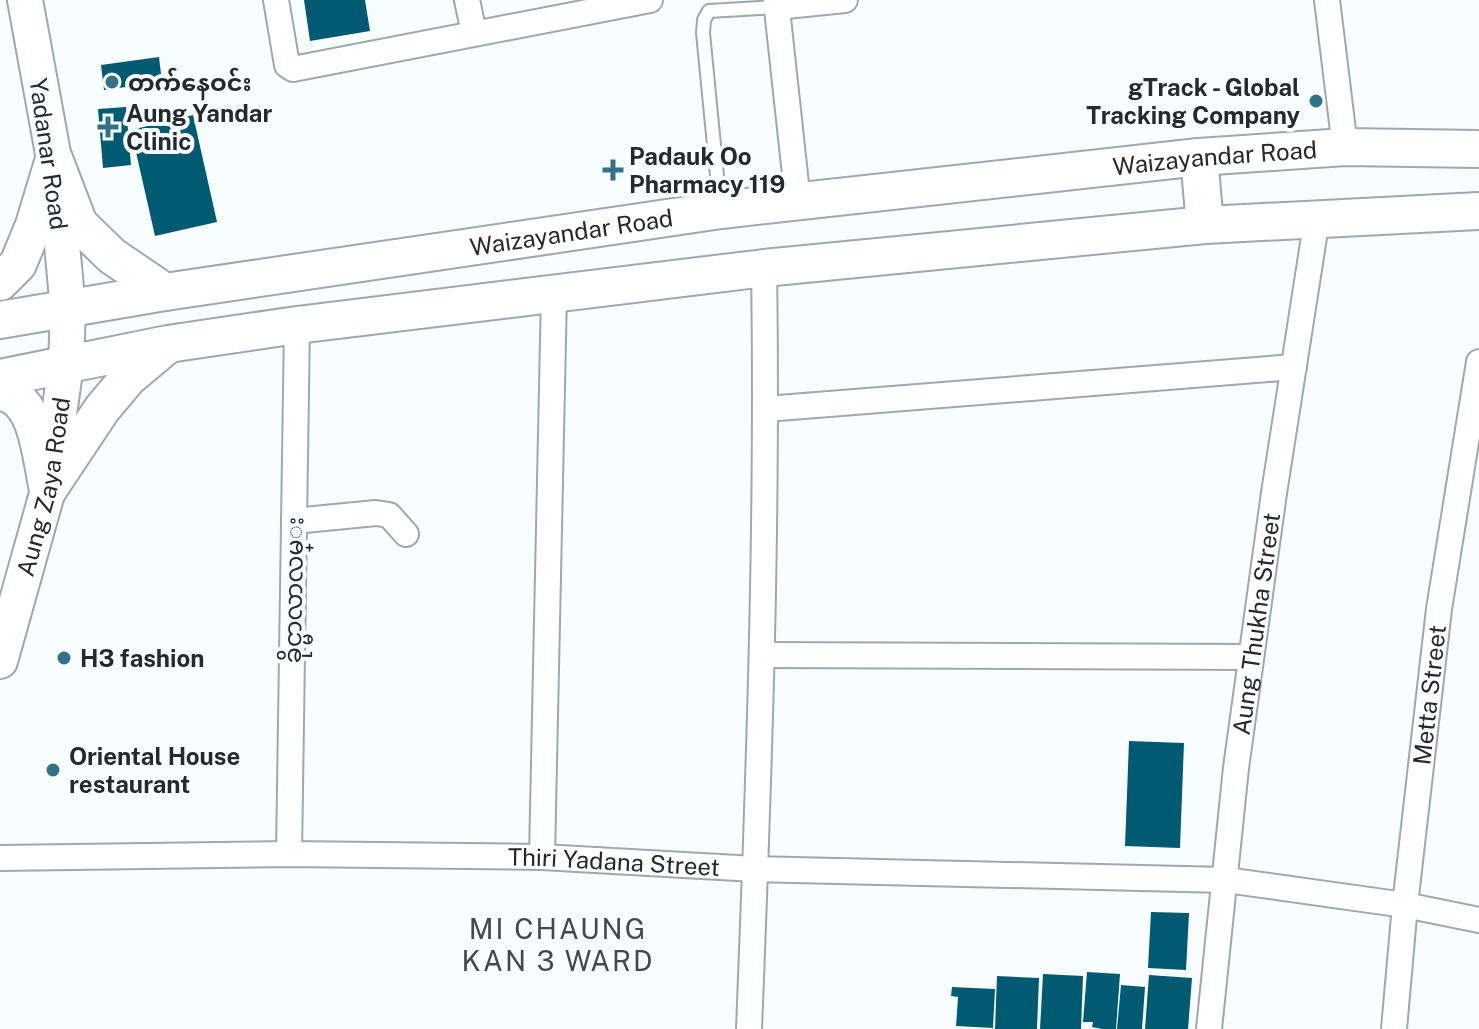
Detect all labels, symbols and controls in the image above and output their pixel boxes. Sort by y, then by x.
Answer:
place label: တက်နေဝင်း [128,67,252,102]
marker: တက်နေဝင်း [103,73,121,91]
place label: gTrack - Global Tracking Company [1086,73,1300,129]
street label: Yadanar Road [24,76,74,232]
marker: gTrack - Global Tracking Company [1307,92,1325,110]
place label: Aung Yandar Clinic [126,99,272,155]
marker: Aung Yandar Clinic [97,116,119,138]
street label: Waizayandar Road [1111,135,1318,180]
place label: Padauk Oo Pharmacy 119 [629,142,785,198]
marker: Padauk Oo Pharmacy 119 [604,161,622,179]
street label: Waizayandar Road [468,203,675,261]
street label: Aung Zaya Road [11,395,75,579]
street label: Aung Thukha Street [1227,511,1285,737]
street label: ခိုင္မာလာလမ္း [277,516,315,664]
street label: Metta Street [1407,623,1451,766]
place label: H3 fashion [80,644,204,672]
marker: H3 fashion [55,649,73,667]
place label: Oriental House restaurant [69,742,240,798]
marker: Oriental House restaurant [44,761,62,779]
street label: Thiri Yadana Street [508,843,721,881]
district label: MI CHAUNG KAN 3 WARD [462,912,654,977]

